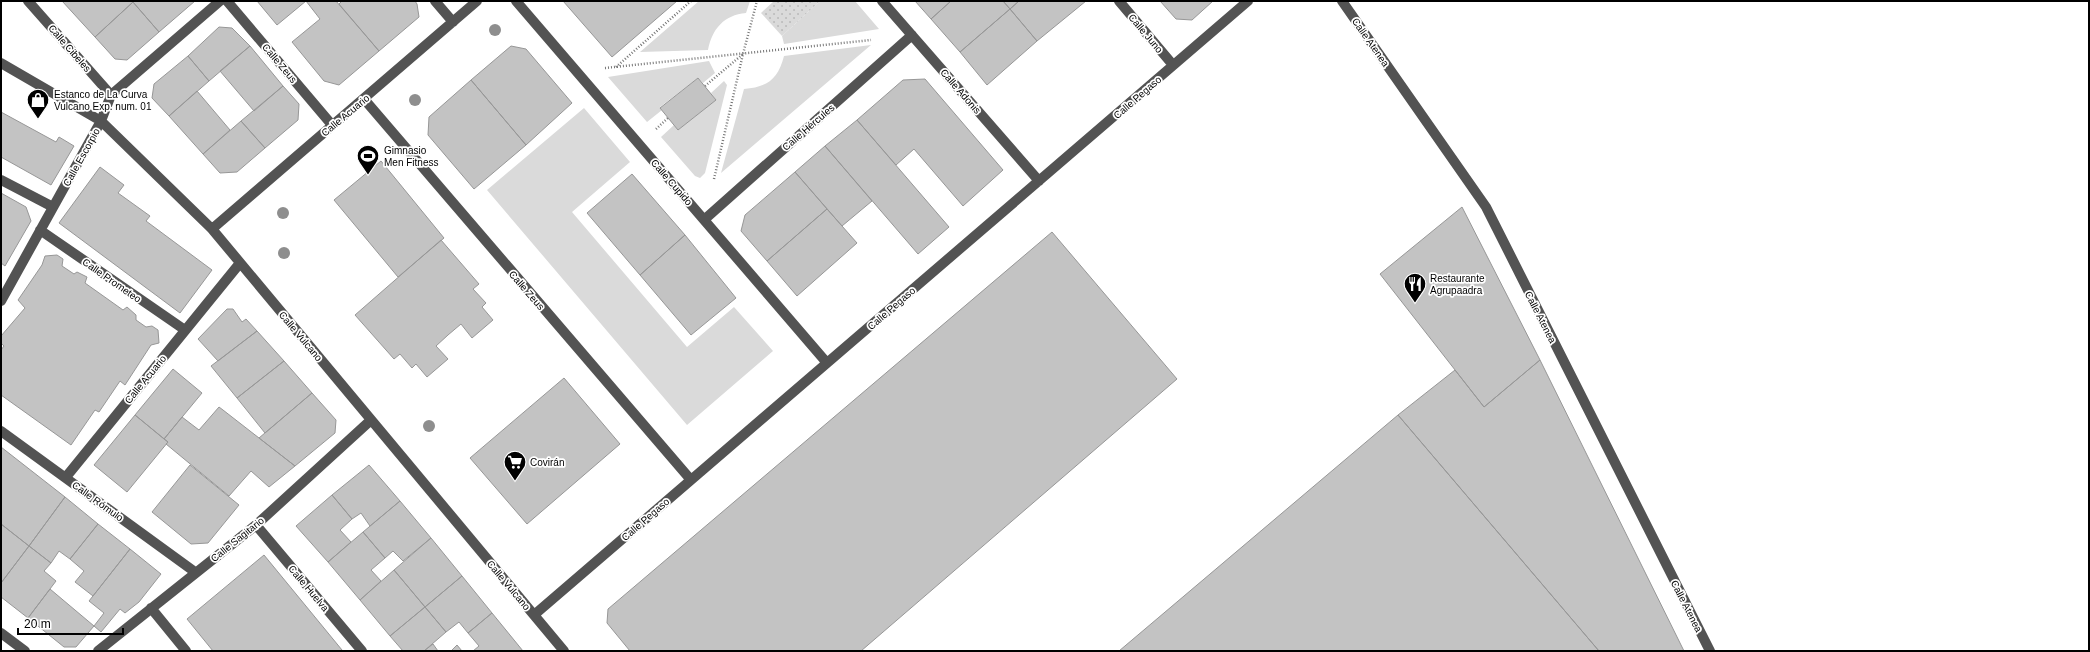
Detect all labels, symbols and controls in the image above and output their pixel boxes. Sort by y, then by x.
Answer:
street label: Calle Juno [1126,12,1165,55]
street label: Calle Atenea [1350,16,1392,69]
street label: Calle Cibeles [46,22,93,74]
street label: Calle Zeus [260,41,299,85]
street label: Calle Adonis [938,67,983,116]
street label: Calle Pegaso [1111,73,1164,121]
shop icon: Estanco de La Curva Vulcano Exp. num. 01 [25,87,51,120]
place label: Estanco de La Curva Vulcano Exp. num. 01 [54,89,152,112]
street label: Calle Acuario [319,92,372,139]
street label: Calle Hércules [780,102,836,153]
street label: Calle Escorpio [61,126,102,188]
sports icon: Gimnasio Men Fitness [355,143,381,176]
place label: Gimnasio Men Fitness [384,145,438,168]
street label: Calle Cupido [649,157,695,208]
street label: Calle Prometeo [80,256,143,305]
street label: Calle Zeus [507,269,546,312]
restaurant icon: Restaurante Agrupaadra [1402,271,1428,304]
place label: Restaurante Agrupaadra [1430,273,1485,296]
street label: Calle Pegaso [865,284,918,332]
street label: Calle Atenea [1523,289,1559,345]
street label: Calle Vulcano [277,309,325,364]
street label: Calle Acuario [123,353,168,406]
supermarket icon: Covirán [502,449,528,482]
place label: Covirán [530,457,564,468]
street label: Calle Rómulo [70,479,126,524]
street label: Calle Pegaso [619,495,672,543]
street label: Calle Sagitario [209,514,266,564]
street label: Calle Vulcano [485,558,533,613]
street label: Calle Huelva [286,563,331,614]
street label: Calle Atenea [1669,578,1705,634]
scale bar [18,610,123,636]
text: 20 m [24,617,51,631]

